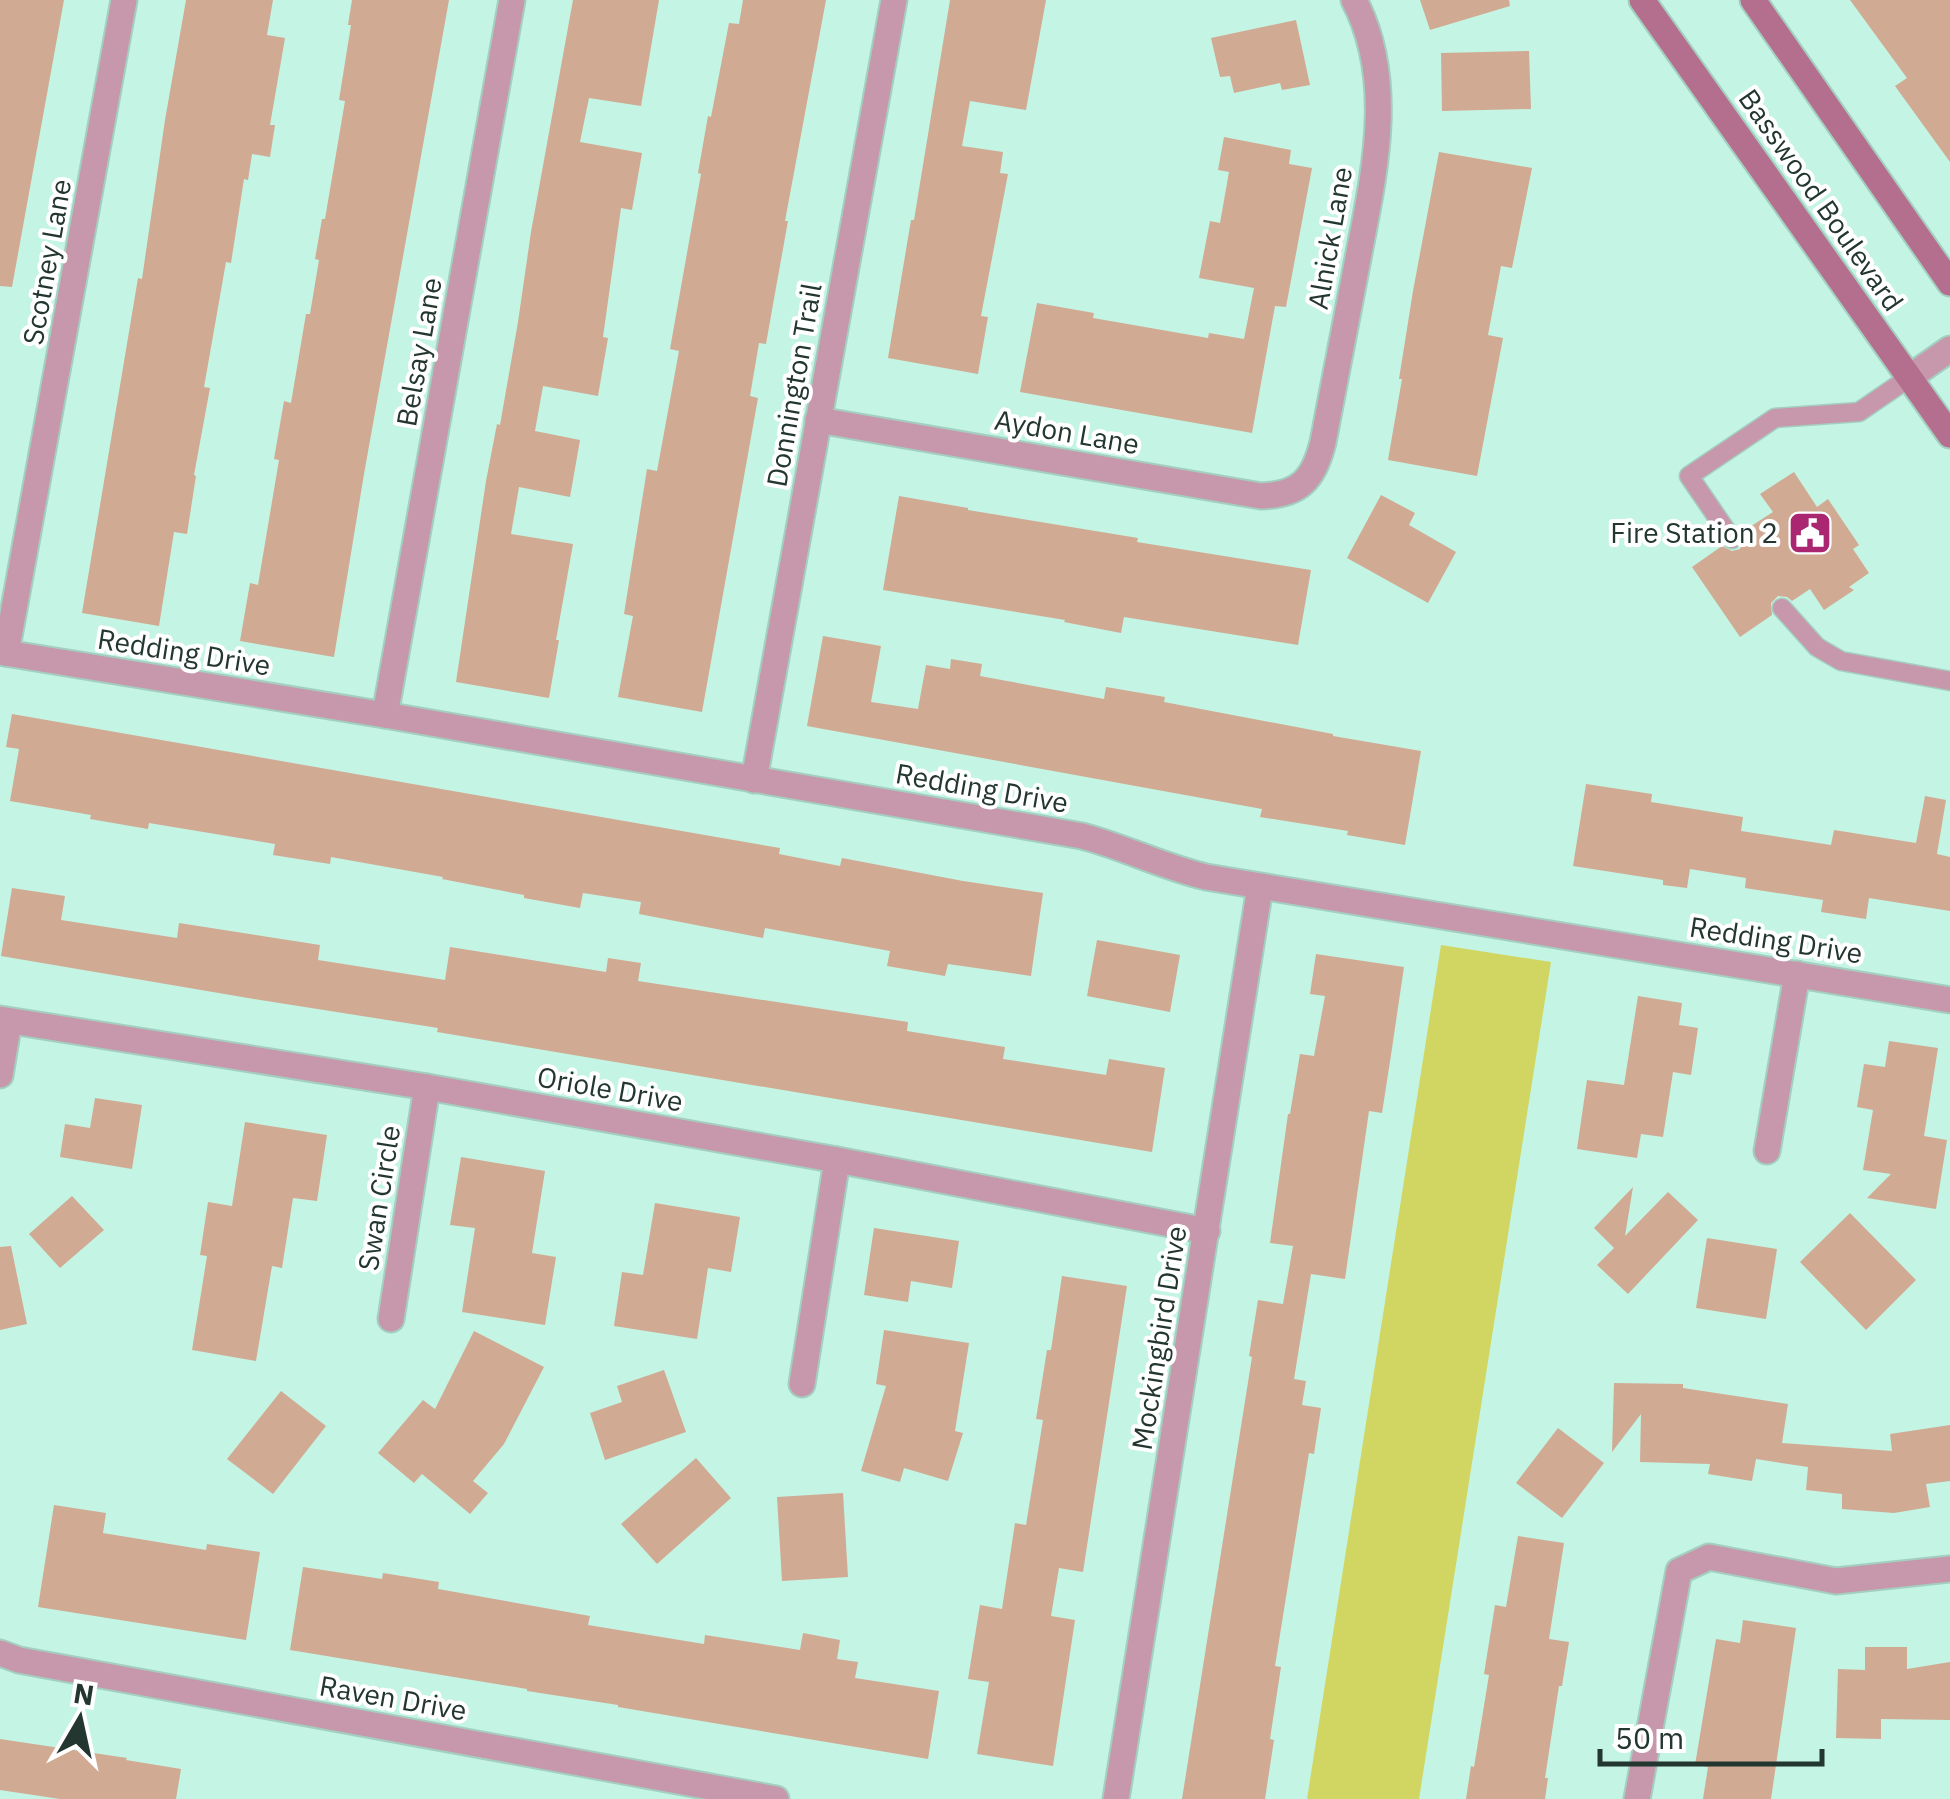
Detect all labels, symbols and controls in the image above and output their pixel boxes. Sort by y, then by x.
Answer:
street label: Basswood Boulevard [1731,81,1912,318]
street label: Alnick Lane [1299,164,1360,312]
street label: Scotney Lane [14,176,79,348]
street label: Belsay Lane [387,275,450,429]
street label: Donnington Trail [757,280,830,490]
street label: Aydon Lane [992,401,1142,462]
public building icon: Fire Station 2 [1787,510,1833,556]
place label: Fire Station 2 [1610,514,1778,551]
street label: Redding Drive [95,620,273,683]
street label: Redding Drive [893,754,1071,821]
street label: Redding Drive [1687,908,1865,971]
street label: Oriole Drive [534,1057,686,1120]
street label: Swan Circle [349,1123,408,1273]
street label: Mockingbird Drive [1123,1223,1194,1452]
street label: Raven Drive [317,1666,470,1729]
north arrow [30,1669,130,1769]
text: N [71,1674,97,1714]
scale bar [1600,1704,1822,1766]
text: 50 m [1615,1718,1684,1757]

